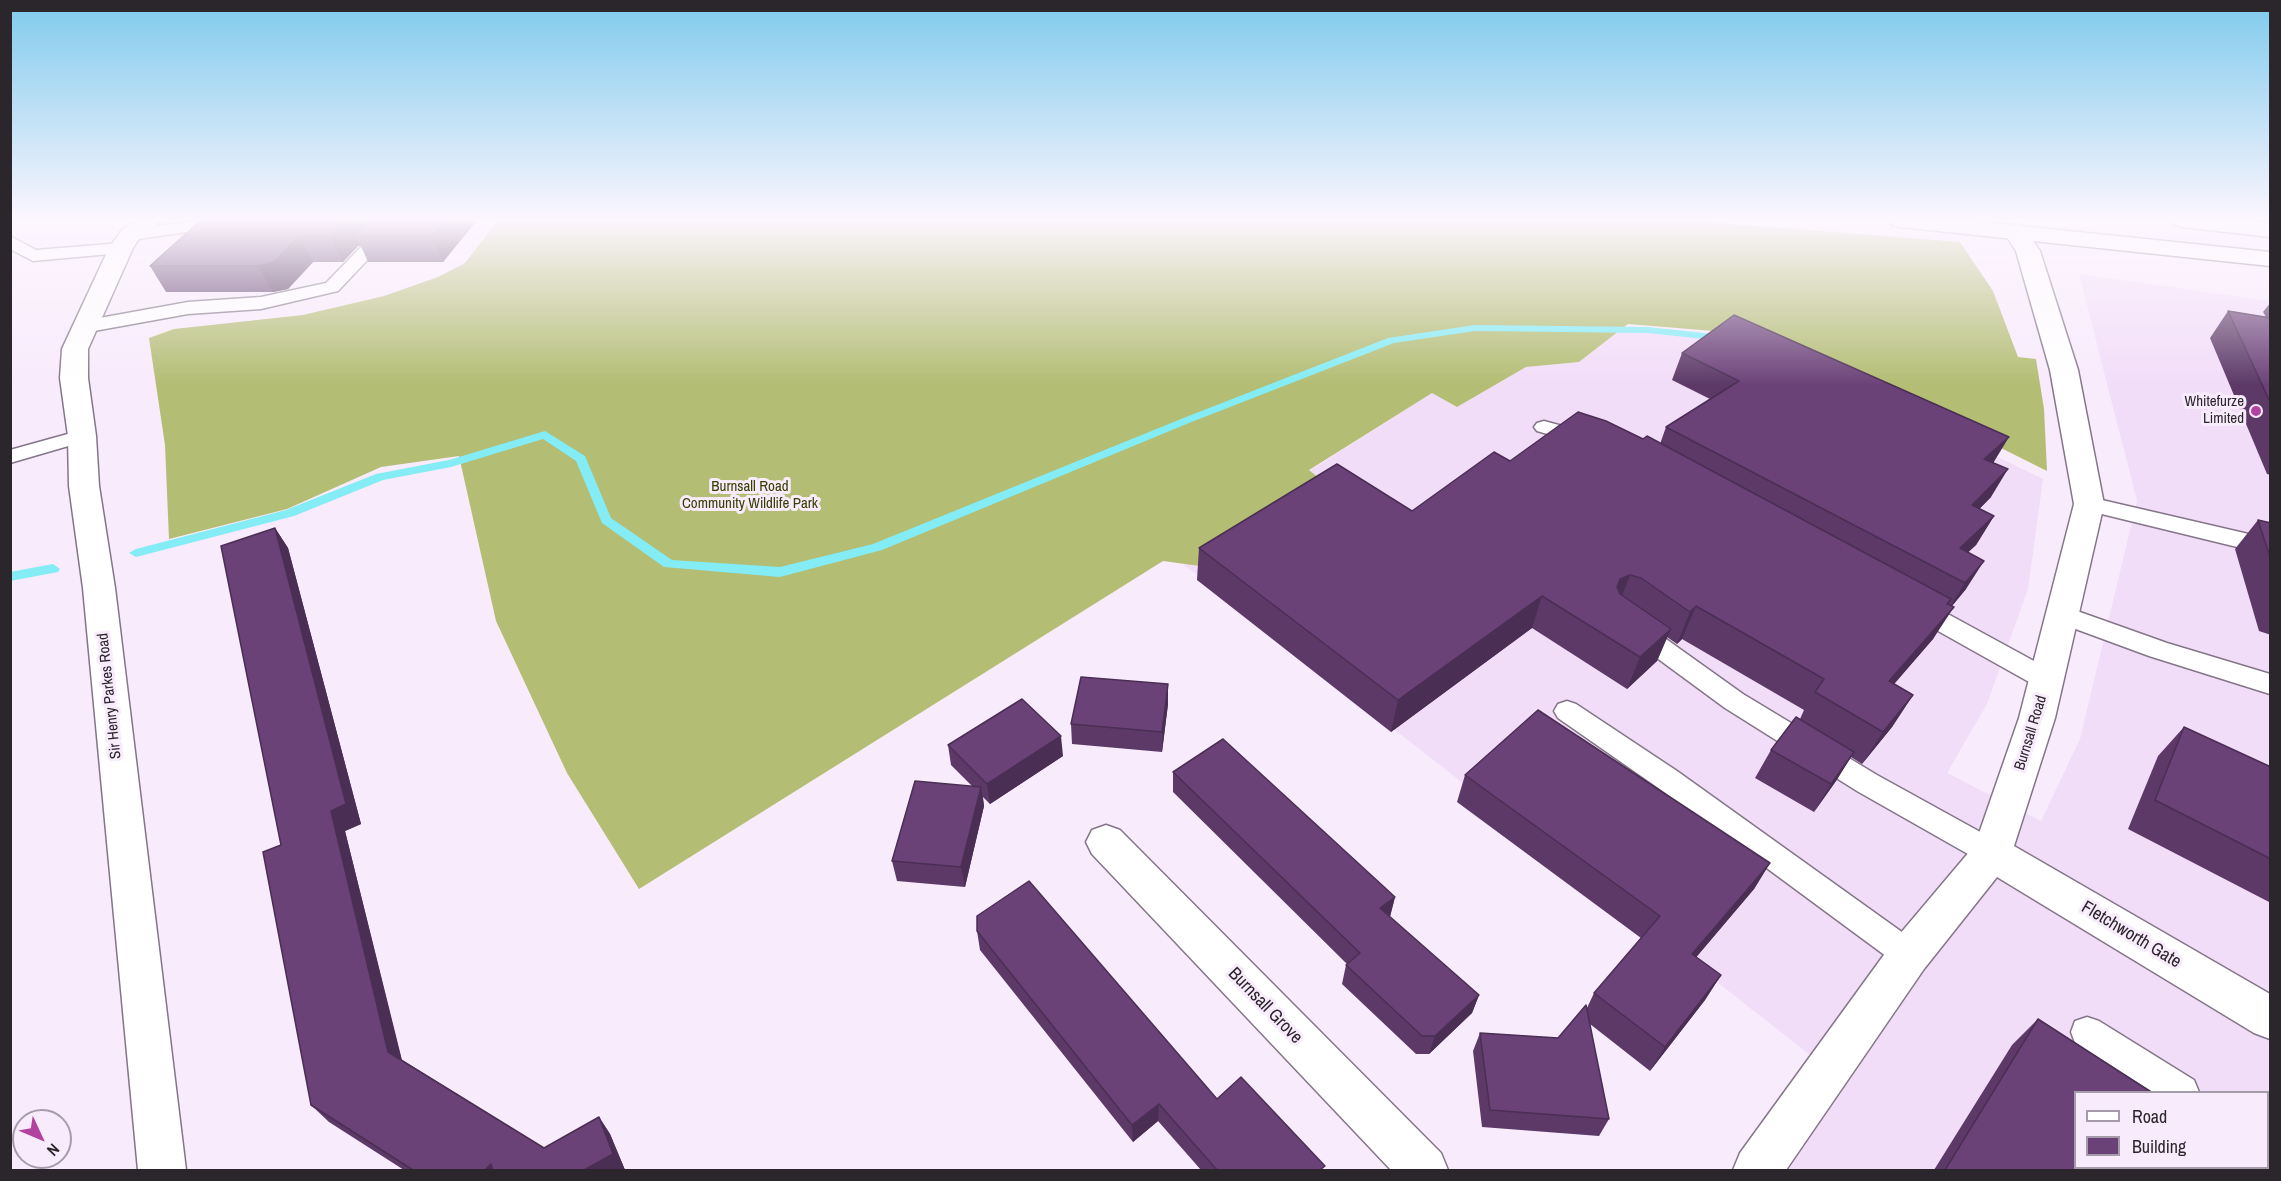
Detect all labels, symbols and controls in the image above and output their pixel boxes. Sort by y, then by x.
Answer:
place label: Whitefurze Limited [2185,393,2244,428]
marker: Whitefurze Limited [2249,404,2263,418]
park label: Burnsall Road Community Wildlife Park [682,478,818,513]
street label: Sir Henry Parkes Road [94,632,126,760]
street label: Burnsall Road [2011,693,2051,773]
street label: Fletchworth Gate [2077,897,2185,973]
street label: Burnsall Grove [1223,963,1307,1049]
legend [2074,1091,2269,1169]
text: Road [2132,1104,2167,1129]
north arrow [12,1109,72,1169]
text: Building [2132,1134,2186,1159]
text: N [42,1139,65,1161]

